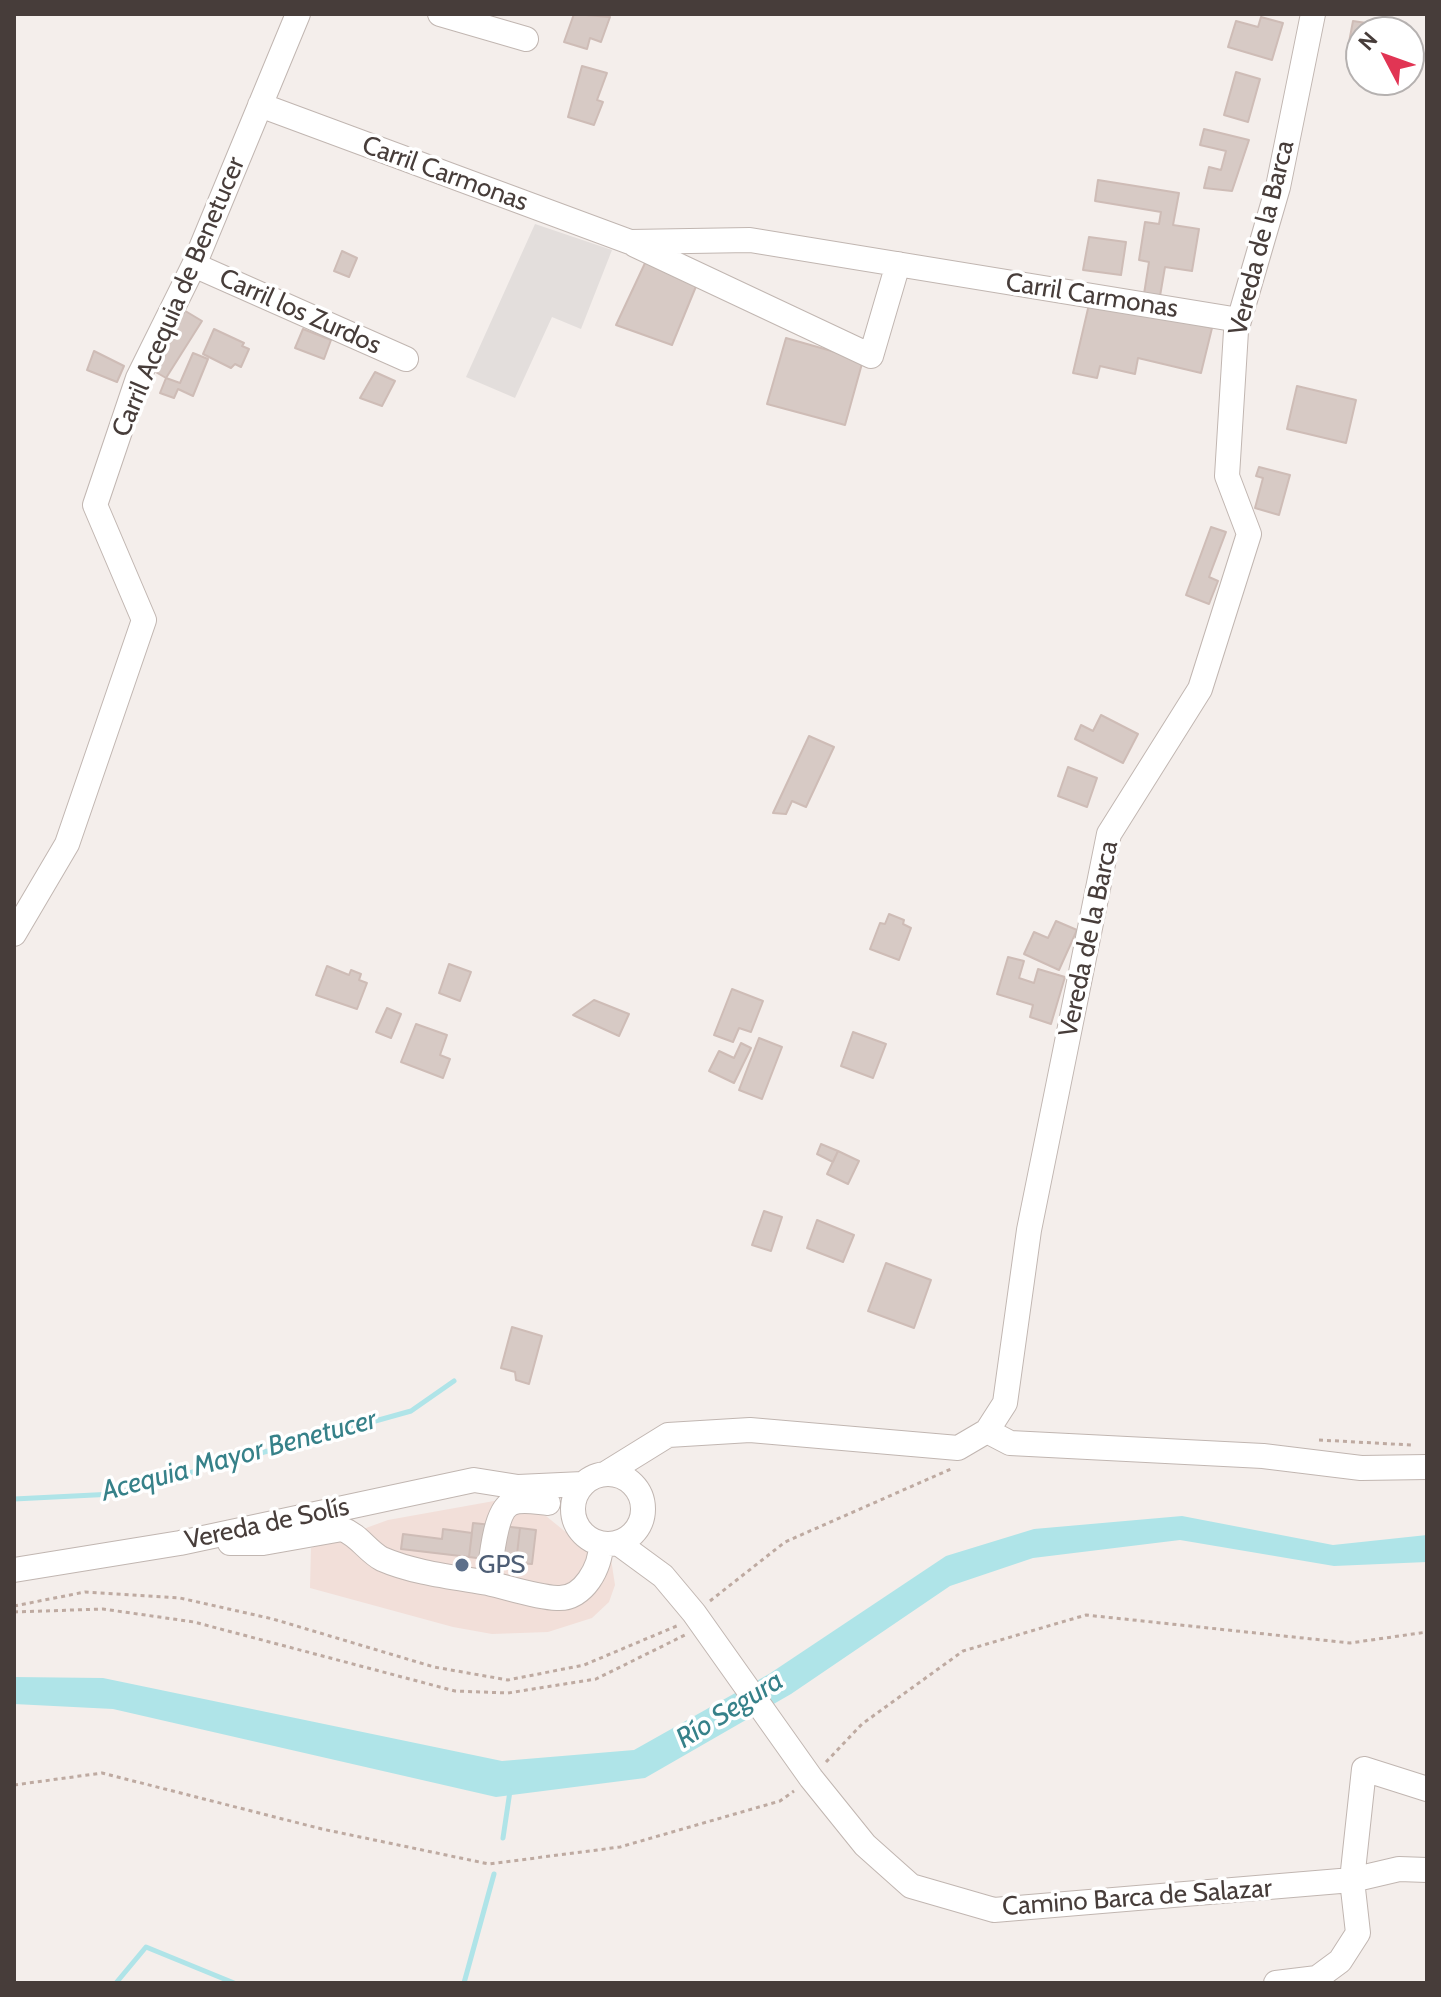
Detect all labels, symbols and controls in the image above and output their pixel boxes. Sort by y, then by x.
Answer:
north arrow [1345,16,1425,96]
text: N [1353,27,1383,56]
street label: Carril Carmonas [358,130,532,218]
street label: Vereda de la Barca [1223,137,1301,339]
street label: Carril Acequia de Benetucer [106,152,252,442]
street label: Carril los Zurdos [214,262,386,362]
street label: Carril Carmonas [1004,267,1180,325]
street label: Vereda de la Barca [1053,838,1125,1040]
water label: Acequia Mayor Benetucer [98,1403,380,1509]
street label: Vereda de Solís [182,1491,352,1557]
place label: GPS [478,1549,526,1581]
marker: GPS [453,1556,471,1574]
water label: Río Segura [670,1664,790,1756]
street label: Camino Barca de Salazar [1001,1873,1273,1923]

